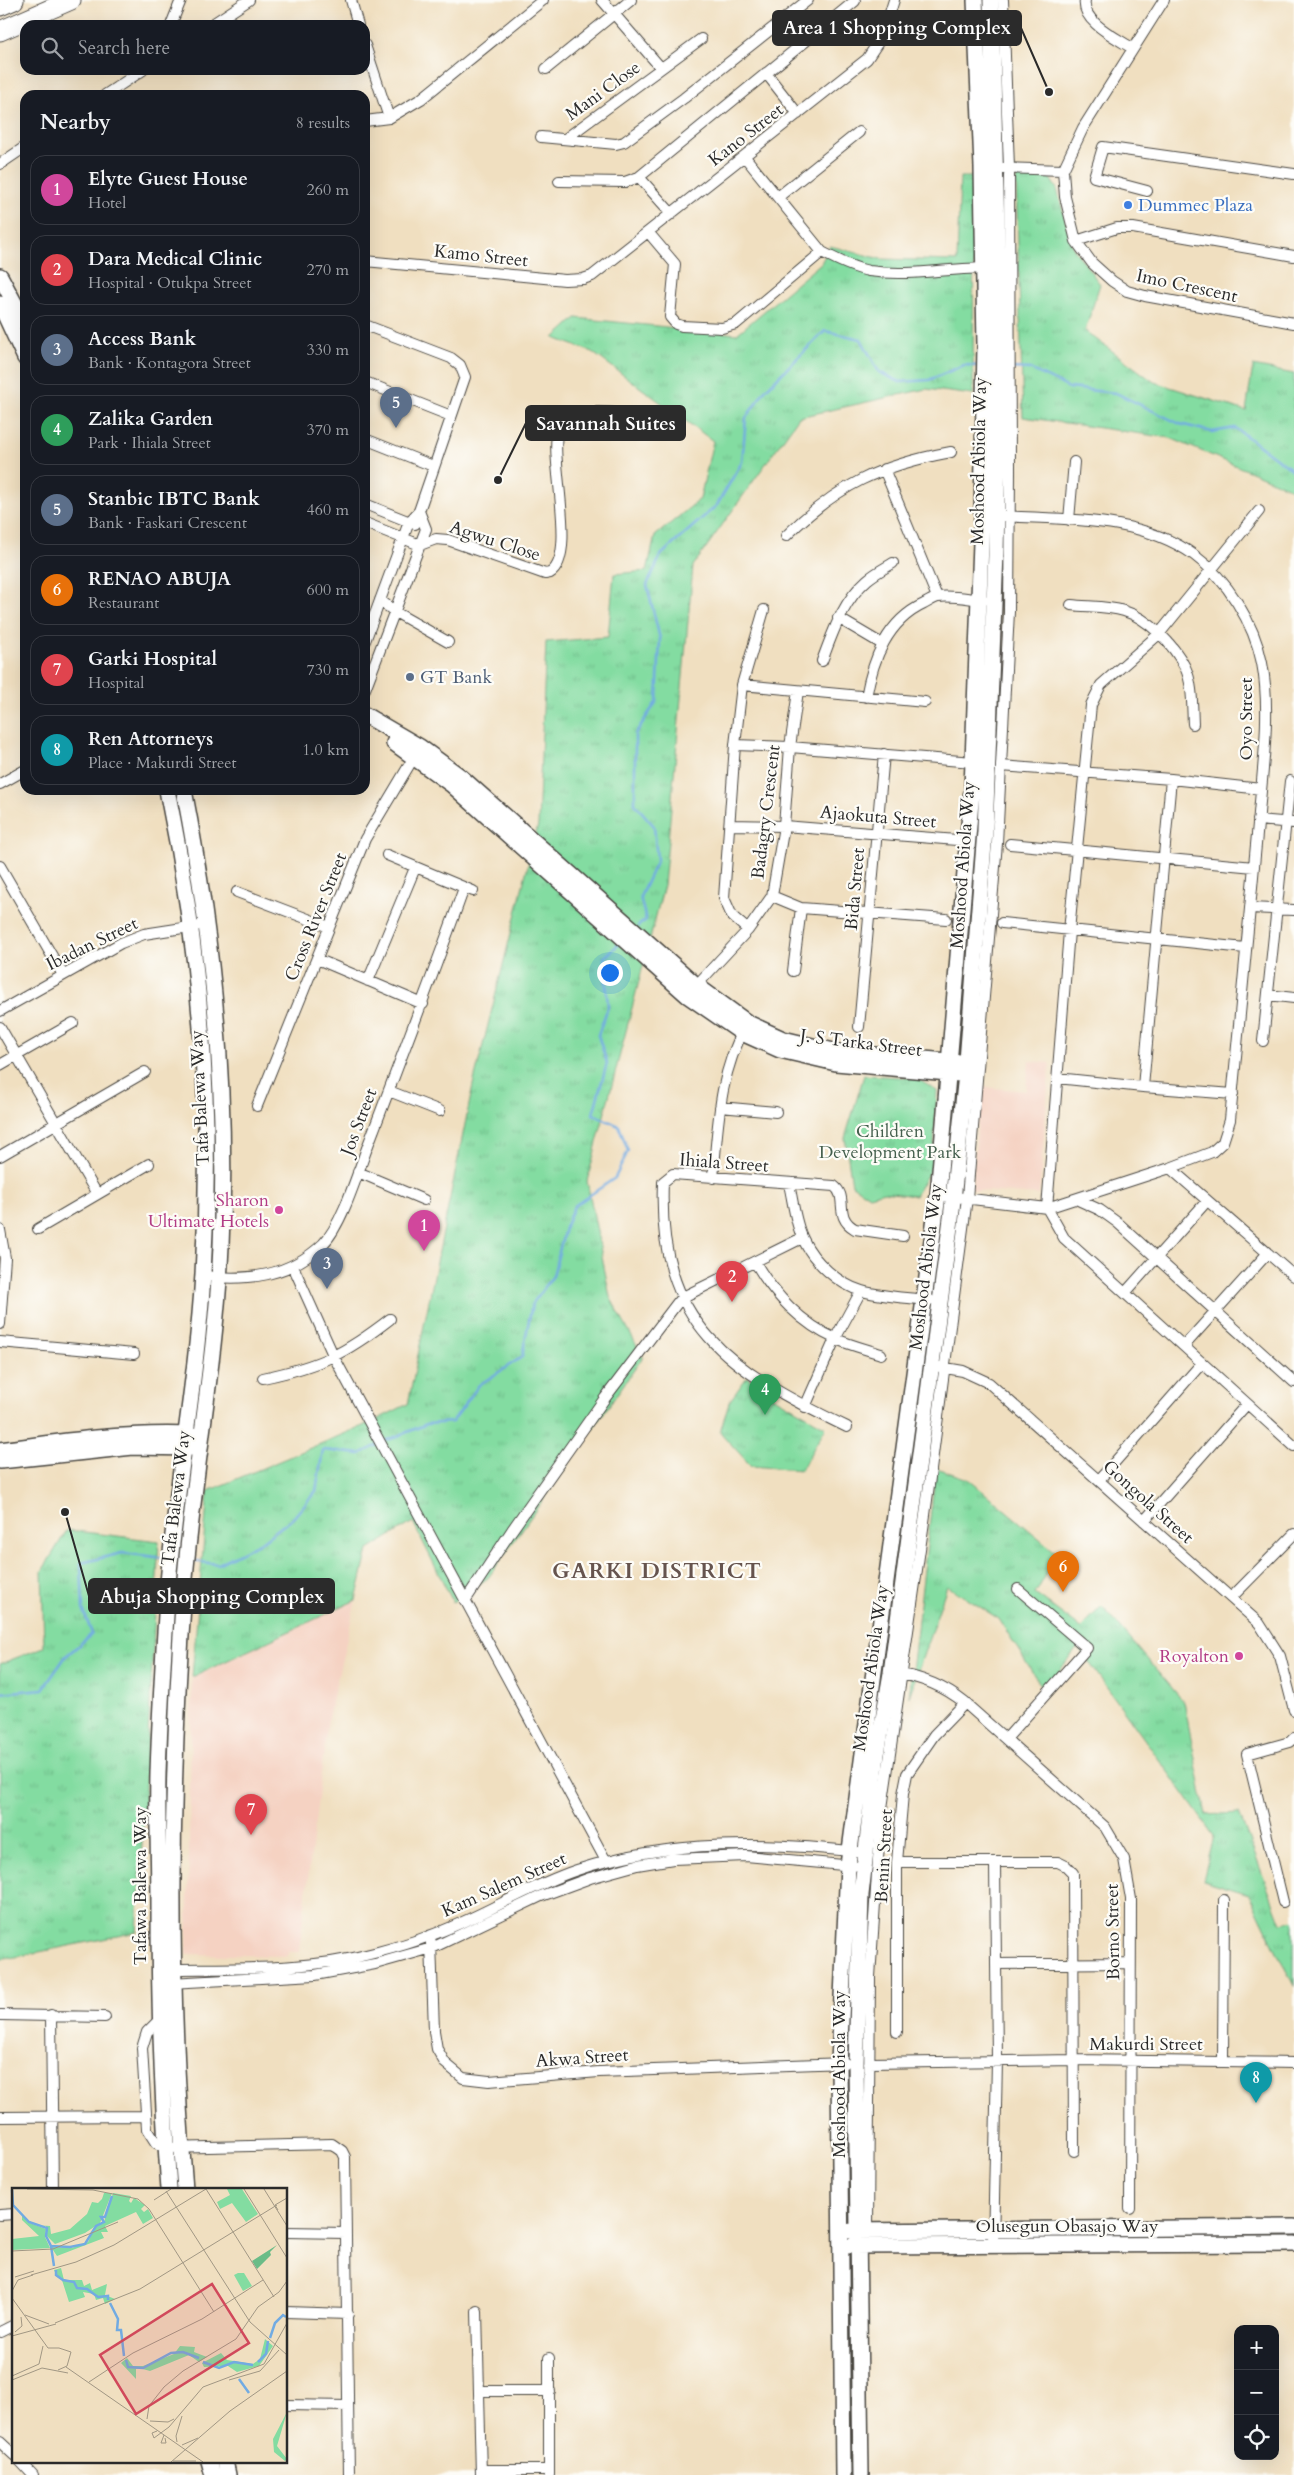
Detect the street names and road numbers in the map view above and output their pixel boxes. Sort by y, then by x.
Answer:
street label: Mani Close [560,55,646,127]
street label: Kano Street [703,97,789,172]
street label: Kamo Street [433,239,529,273]
street label: Imo Crescent [1134,263,1240,309]
street label: Moshood Abiola Way [965,376,993,545]
street label: Agwu Close [446,515,544,567]
street label: Oyo Street [1234,677,1259,760]
street label: Badagry Crescent [745,743,787,881]
street label: Moshood Abiola Way [945,780,981,950]
street label: Ajaokuta Street [819,799,937,835]
street label: Bida Street [839,846,871,931]
street label: Cross River Street [279,849,353,985]
street label: Ibadan Street [42,911,142,977]
street label: J. S Tarka Street [796,1023,924,1063]
street label: Tafa Balewa Way [184,1029,216,1167]
street label: Jos Street [334,1085,383,1162]
street label: Ihiala Street [679,1147,770,1179]
street label: Moshood Abiola Way [903,1182,949,1352]
street label: Tafa Balewa Way [155,1428,197,1567]
street label: Gongola Street [1097,1454,1199,1550]
street label: Moshood Abiola Way [847,1583,895,1753]
street label: Tafawa Balewa Way [128,1806,153,1965]
street label: Benin Street [869,1808,899,1904]
street label: Kam Salem Street [438,1846,571,1924]
street label: Borno Street [1100,1883,1126,1981]
street label: Moshood Abiola Way [827,1989,852,2158]
street label: Makurdi Street [1089,2032,1203,2057]
street label: Akwa Street [535,2042,629,2074]
street label: Olusegun Obasajo Way [976,2214,1159,2239]

